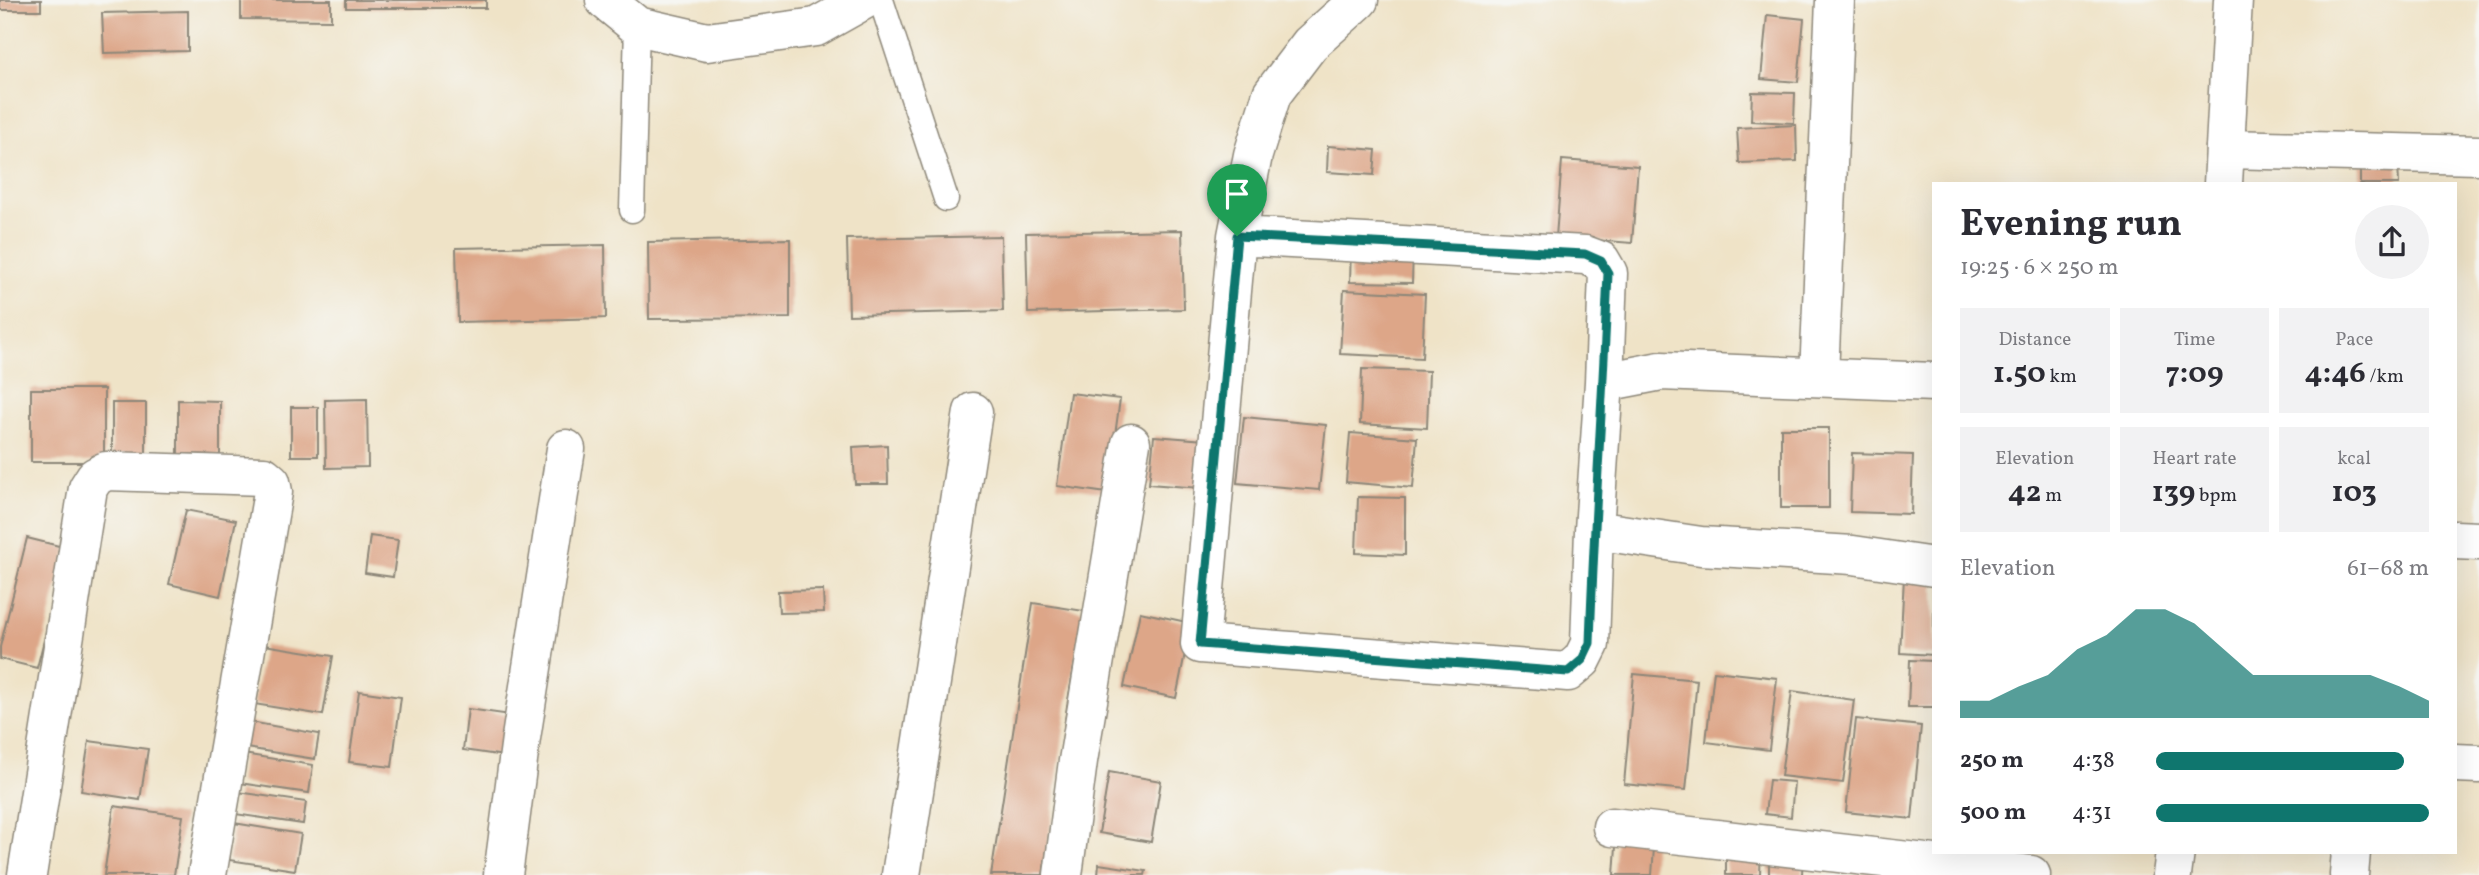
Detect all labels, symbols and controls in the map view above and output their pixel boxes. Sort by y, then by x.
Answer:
pin [1207,164,1267,236]
icon: arrive [1218,175,1256,213]
text: Evening run [1960,199,2182,252]
button: share [2355,205,2429,279]
text: 19:25 · 6 × 250 m [1960,252,2119,284]
text: Distance [1998,327,2071,353]
text: Time [2174,327,2215,353]
text: Pace [2335,327,2373,353]
text: 1.50 [1993,353,2046,395]
text: 7:09 [2165,353,2224,395]
text: 4:46 [2305,353,2366,395]
text: km [2046,364,2077,390]
text: /km [2366,364,2404,390]
text: Elevation [1995,446,2074,472]
text: Heart rate [2153,446,2236,472]
text: kcal [2337,446,2371,472]
text: 42 [2008,472,2041,514]
text: 139 [2152,472,2195,514]
text: 103 [2331,472,2377,514]
text: m [2041,483,2062,509]
text: bpm [2195,483,2237,509]
text: Elevation [1960,553,2056,585]
text: 61–68 m [2347,553,2429,585]
text: 250 m [1960,745,2024,777]
text: 4:38 [2072,745,2115,777]
text: 500 m [1960,797,2026,829]
text: 4:31 [2072,797,2112,829]

